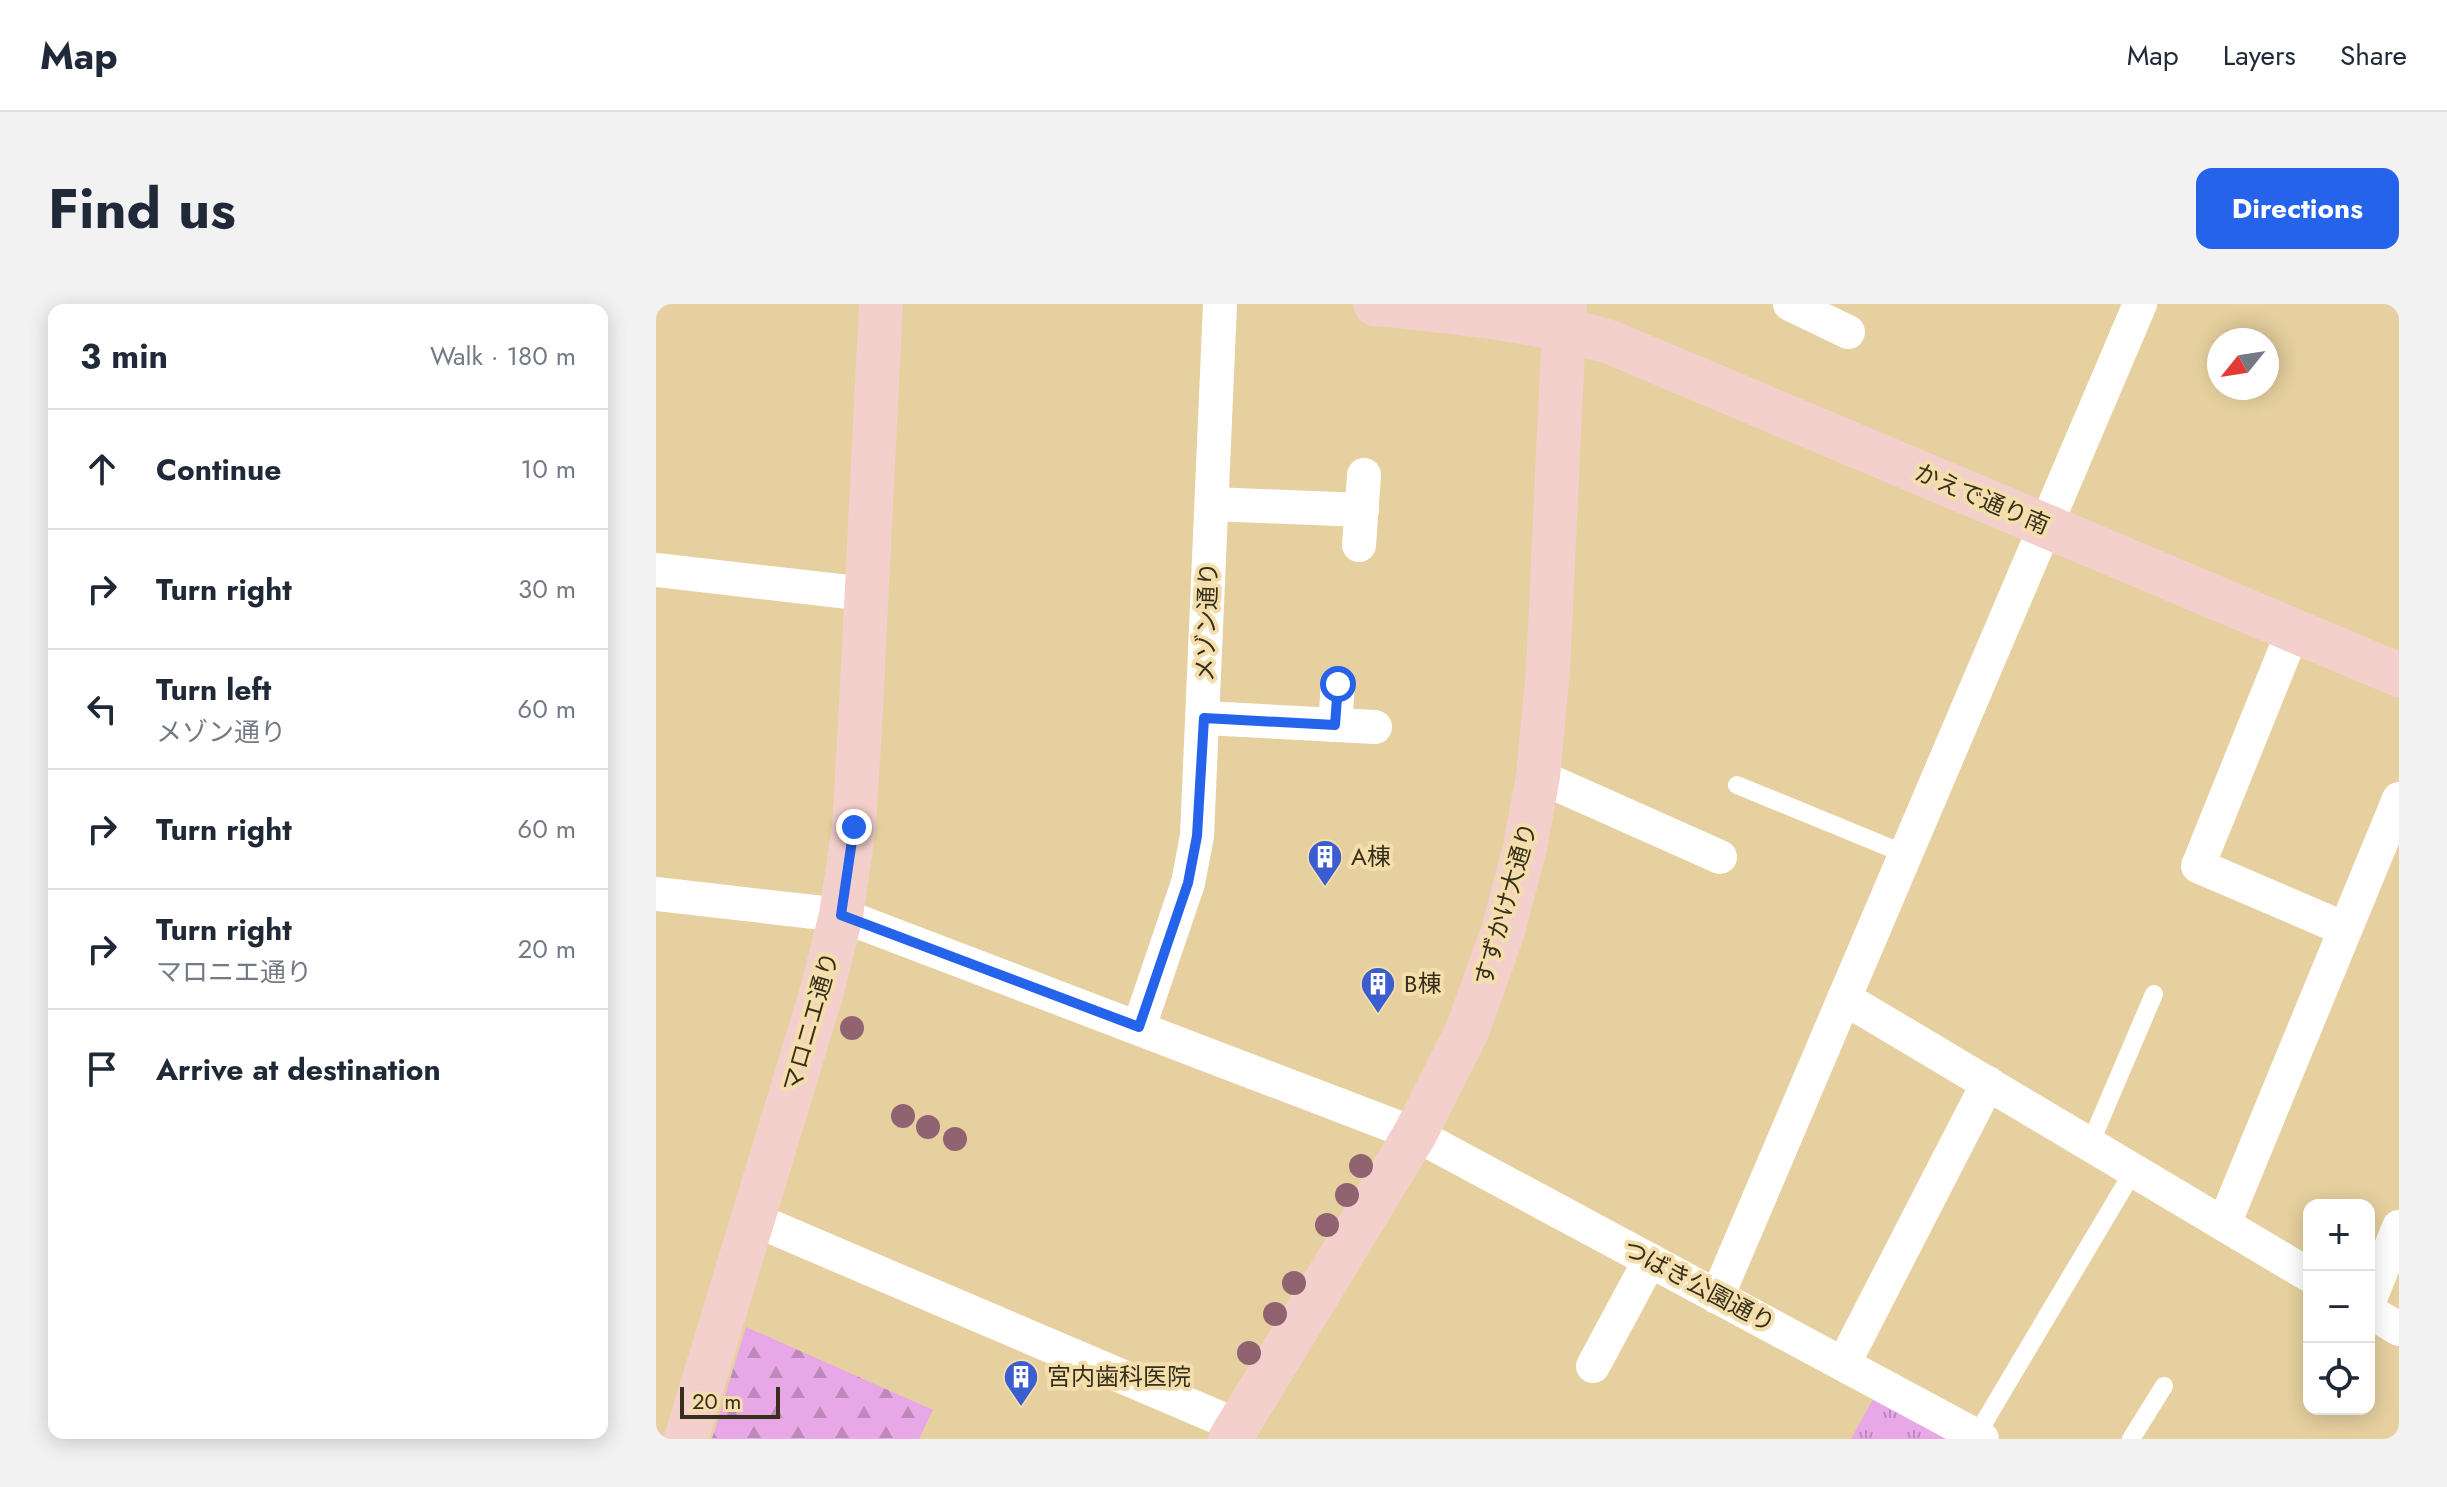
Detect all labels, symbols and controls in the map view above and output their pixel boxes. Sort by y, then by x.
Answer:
text: Map [40,28,118,83]
text: Map [2127,35,2179,76]
text: Layers [2223,35,2296,76]
text: Share [2340,35,2407,76]
text: Find us [48,168,236,249]
button: Directions [2196,168,2399,249]
north arrow [2207,328,2279,400]
text: 3 min [80,332,168,381]
text: Walk · 180 m [430,337,576,375]
icon: ahead [80,447,124,491]
text: Continue [156,448,282,491]
text: 10 m [521,450,576,488]
street label: かえで通り南 [1909,454,2055,543]
street label: メゾン通り [1187,561,1226,683]
icon: right [80,567,124,611]
text: Turn right [156,568,292,611]
text: 30 m [518,570,576,608]
route start [1320,666,1356,702]
text: Turn left [156,668,271,711]
icon: left [80,687,124,731]
text: 60 m [517,690,576,728]
text: メゾン通り [156,713,286,751]
icon: right [80,807,124,851]
text: Turn right [156,808,292,851]
route end [836,809,872,845]
text: 60 m [517,810,576,848]
street label: すずかけ大通り [1466,818,1545,989]
building icon: A棟 [1306,838,1344,888]
place label: A棟 [1351,839,1391,874]
text: Turn right [156,908,292,951]
icon: right [80,927,124,971]
text: 20 m [518,930,576,968]
street label: マロニエ通り [774,948,847,1096]
text: マロニエ通り [156,953,312,991]
building icon: B棟 [1359,965,1397,1015]
place label: B棟 [1404,966,1441,1001]
icon: arrive [80,1047,124,1091]
text: Arrive at destination [156,1048,441,1091]
map controls [2303,1199,2375,1415]
button: + [2303,1199,2375,1271]
street label: つばき公園通り [1617,1231,1782,1340]
button: − [2303,1271,2375,1343]
button: locate [2303,1343,2375,1415]
building icon: 宮内歯科医院 [1002,1358,1040,1408]
place label: 宮内歯科医院 [1047,1359,1191,1394]
scale bar [680,1383,780,1419]
text: 20 m [692,1385,741,1417]

